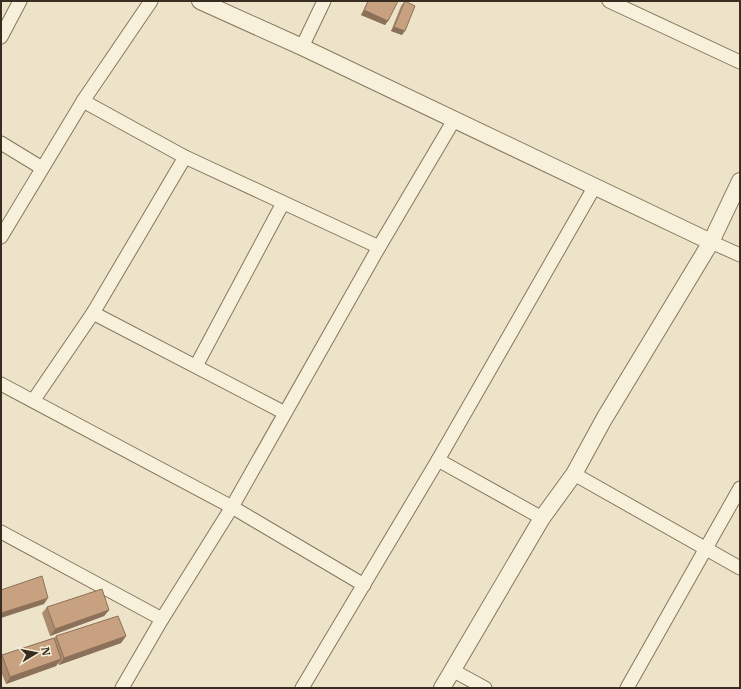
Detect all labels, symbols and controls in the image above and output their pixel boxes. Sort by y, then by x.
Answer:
north arrow [16,633,56,673]
text: N [38,646,54,657]

